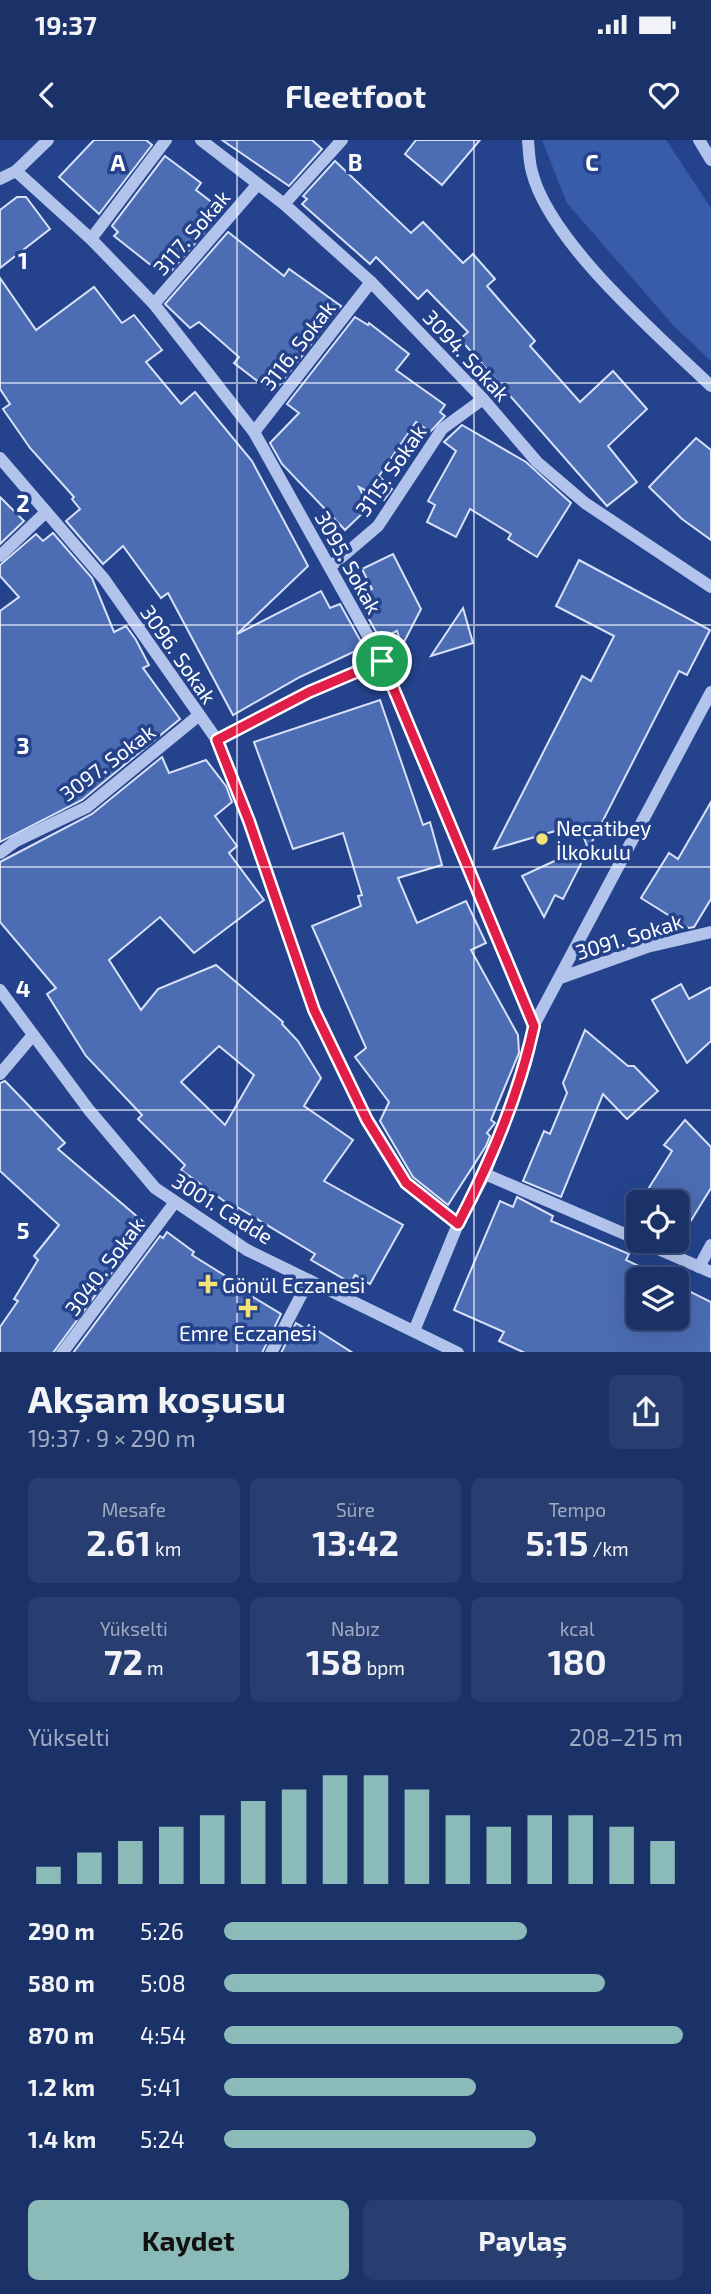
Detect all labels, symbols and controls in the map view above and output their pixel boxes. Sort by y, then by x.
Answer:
text: 19:37 [35,9,97,40]
icon: back [28,76,66,114]
text: Fleetfoot [285,76,426,114]
icon: heart [645,76,683,114]
text: A [110,148,126,176]
text: B [348,148,362,176]
text: C [585,148,599,176]
street label: 3117. Sokak [147,184,235,280]
text: 1 [18,246,28,274]
street label: 3116. Sokak [254,295,340,395]
street label: 3094. Sokak [419,304,516,406]
street label: 3115. Sokak [349,419,431,520]
text: 2 [16,489,30,517]
street label: 3095. Sokak [311,506,388,618]
street label: 3096. Sokak [136,600,222,708]
pin [352,631,412,691]
icon: arrive [363,642,401,680]
street label: 3097. Sokak [55,718,160,806]
text: 3 [16,731,30,759]
place label: Necatibey İlkokulu [556,815,651,864]
marker: Necatibey İlkokulu [534,831,550,847]
street label: 3091. Sokak [572,908,686,964]
text: 4 [16,974,30,1002]
street label: 3001. Cadde [168,1167,278,1249]
map controls [626,1190,689,1330]
button: locate [626,1190,689,1253]
street label: 3040. Sokak [59,1212,149,1320]
text: 5 [17,1216,29,1244]
button: layers [626,1267,689,1330]
place label: Gönül Eczanesi [222,1272,365,1297]
marker: Gönül Eczanesi [200,1276,216,1292]
marker: Emre Eczanesi [240,1300,256,1316]
place label: Emre Eczanesi [179,1320,317,1345]
text: Akşam koşusu [28,1375,286,1421]
button: share [609,1375,683,1449]
text: 19:37 · 9 × 290 m [28,1424,196,1452]
text: Mesafe [102,1498,166,1521]
text: Süre [336,1498,375,1521]
text: Tempo [548,1498,606,1521]
text: 2.61 [86,1521,151,1563]
text: 13:42 [312,1521,399,1563]
text: 5:15 [526,1521,588,1563]
text: km [151,1537,181,1560]
text: /km [588,1537,629,1560]
text: Yükselti [100,1617,168,1640]
text: Nabız [331,1617,380,1640]
text: kcal [560,1617,595,1640]
text: 72 [104,1640,143,1682]
text: 158 [306,1640,362,1682]
text: 180 [548,1640,607,1682]
text: m [143,1656,164,1679]
text: bpm [362,1656,405,1679]
text: Yükselti [28,1723,110,1751]
text: 208–215 m [569,1723,683,1751]
text: 290 m [28,1917,95,1945]
text: 5:26 [140,1917,184,1945]
text: 580 m [28,1969,95,1997]
text: 5:08 [140,1969,186,1997]
text: 870 m [28,2021,94,2049]
text: 4:54 [140,2021,186,2049]
text: 1.2 km [28,2073,95,2101]
text: 5:41 [140,2073,181,2101]
text: 1.4 km [28,2125,96,2153]
text: 5:24 [140,2125,185,2153]
button: Kaydet [28,2200,349,2280]
button: Paylaş [363,2200,683,2280]

